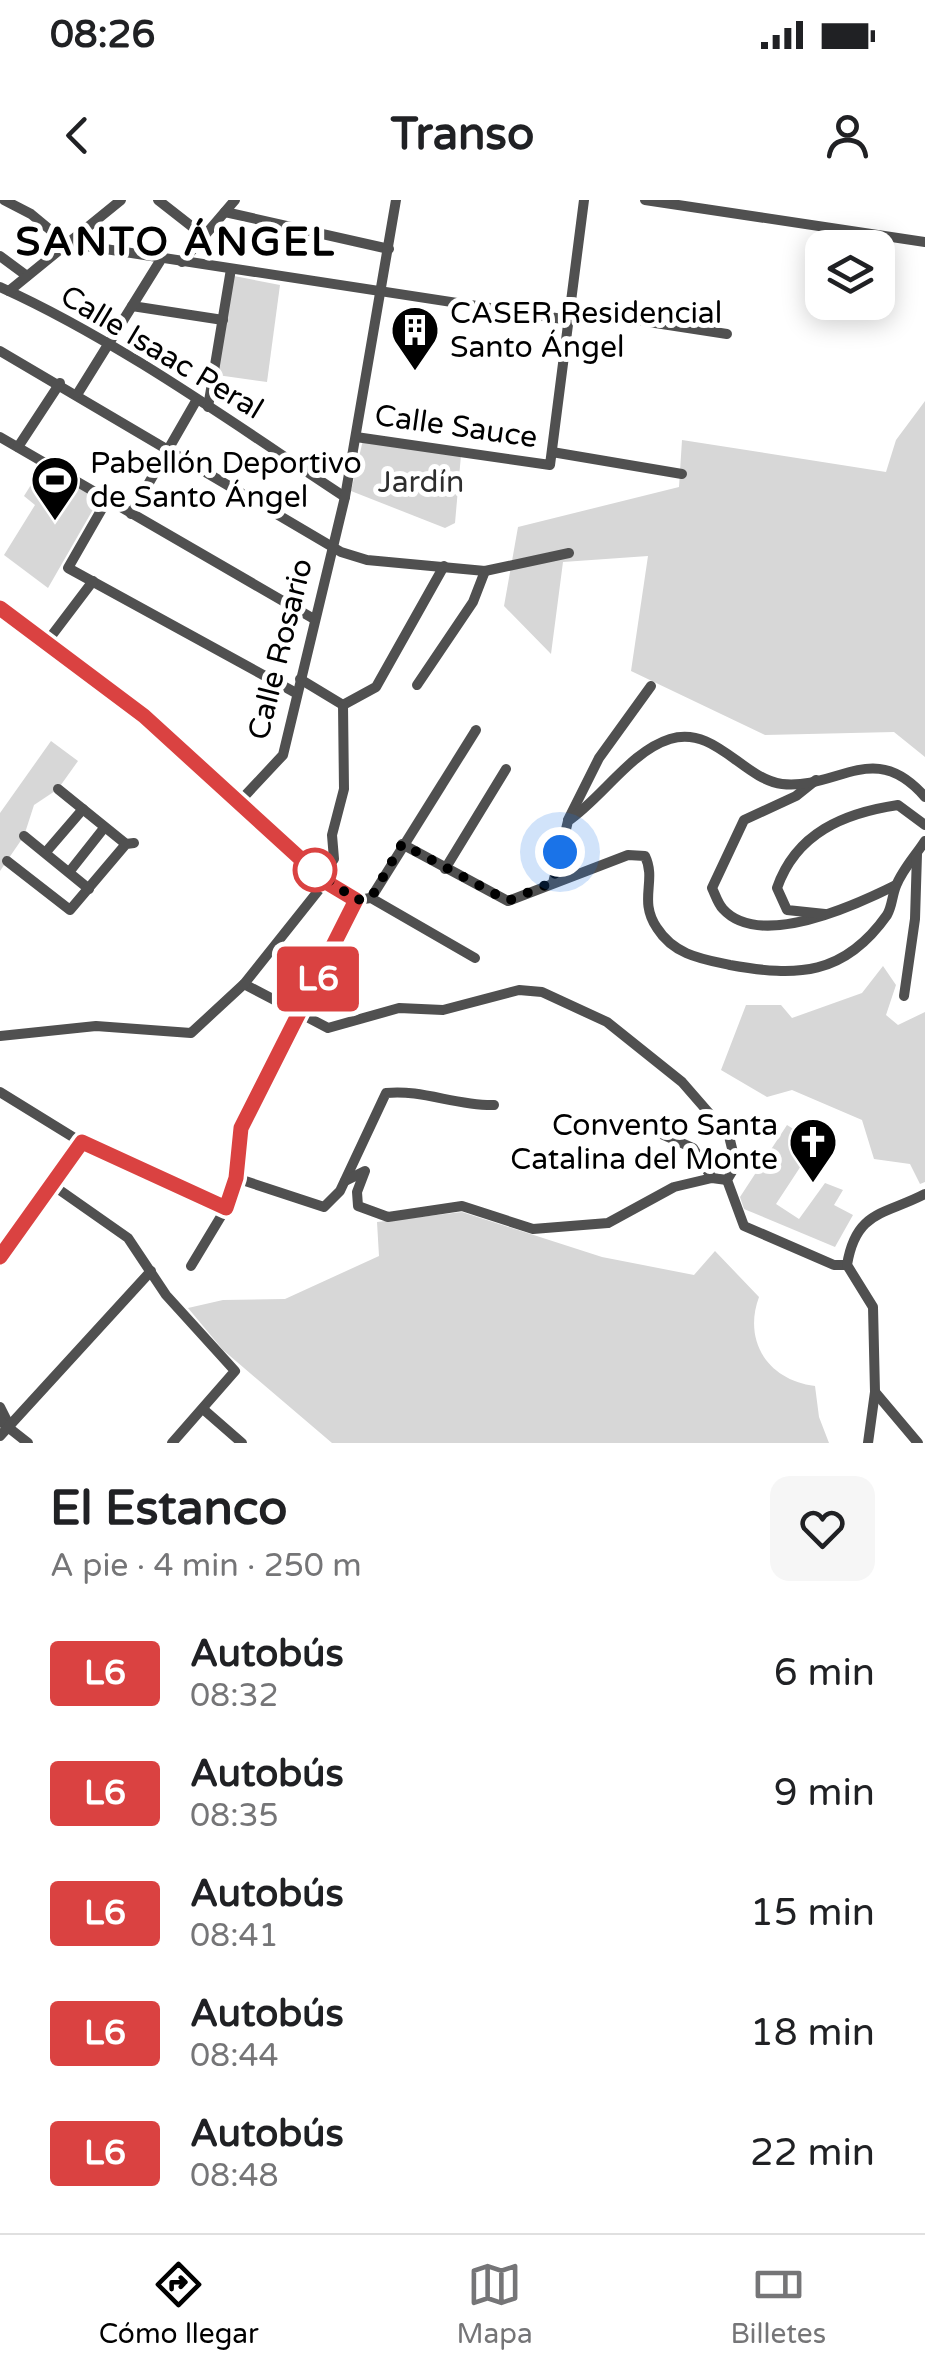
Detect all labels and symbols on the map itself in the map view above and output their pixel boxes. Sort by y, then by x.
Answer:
district label: SANTO ÁNGEL [15,217,337,266]
street label: Calle Isaac Peral [54,277,270,428]
place label: CASER Residencial Santo Ángel [450,295,722,366]
building icon: CASER Residencial Santo Ángel [389,304,441,372]
street label: Calle Sauce [372,397,540,456]
place label: Pabellón Deportivo de Santo Ángel [90,445,362,516]
sports icon: Pabellón Deportivo de Santo Ángel [29,454,81,522]
park label: Jardín [378,464,464,501]
street label: Calle Rosario [240,555,321,744]
your location [535,827,585,877]
unlabelled marker [294,849,336,891]
line badge: L6 [273,946,363,1012]
place label: Convento Santa Catalina del Monte [510,1107,778,1178]
church icon: Convento Santa Catalina del Monte [787,1116,839,1184]

